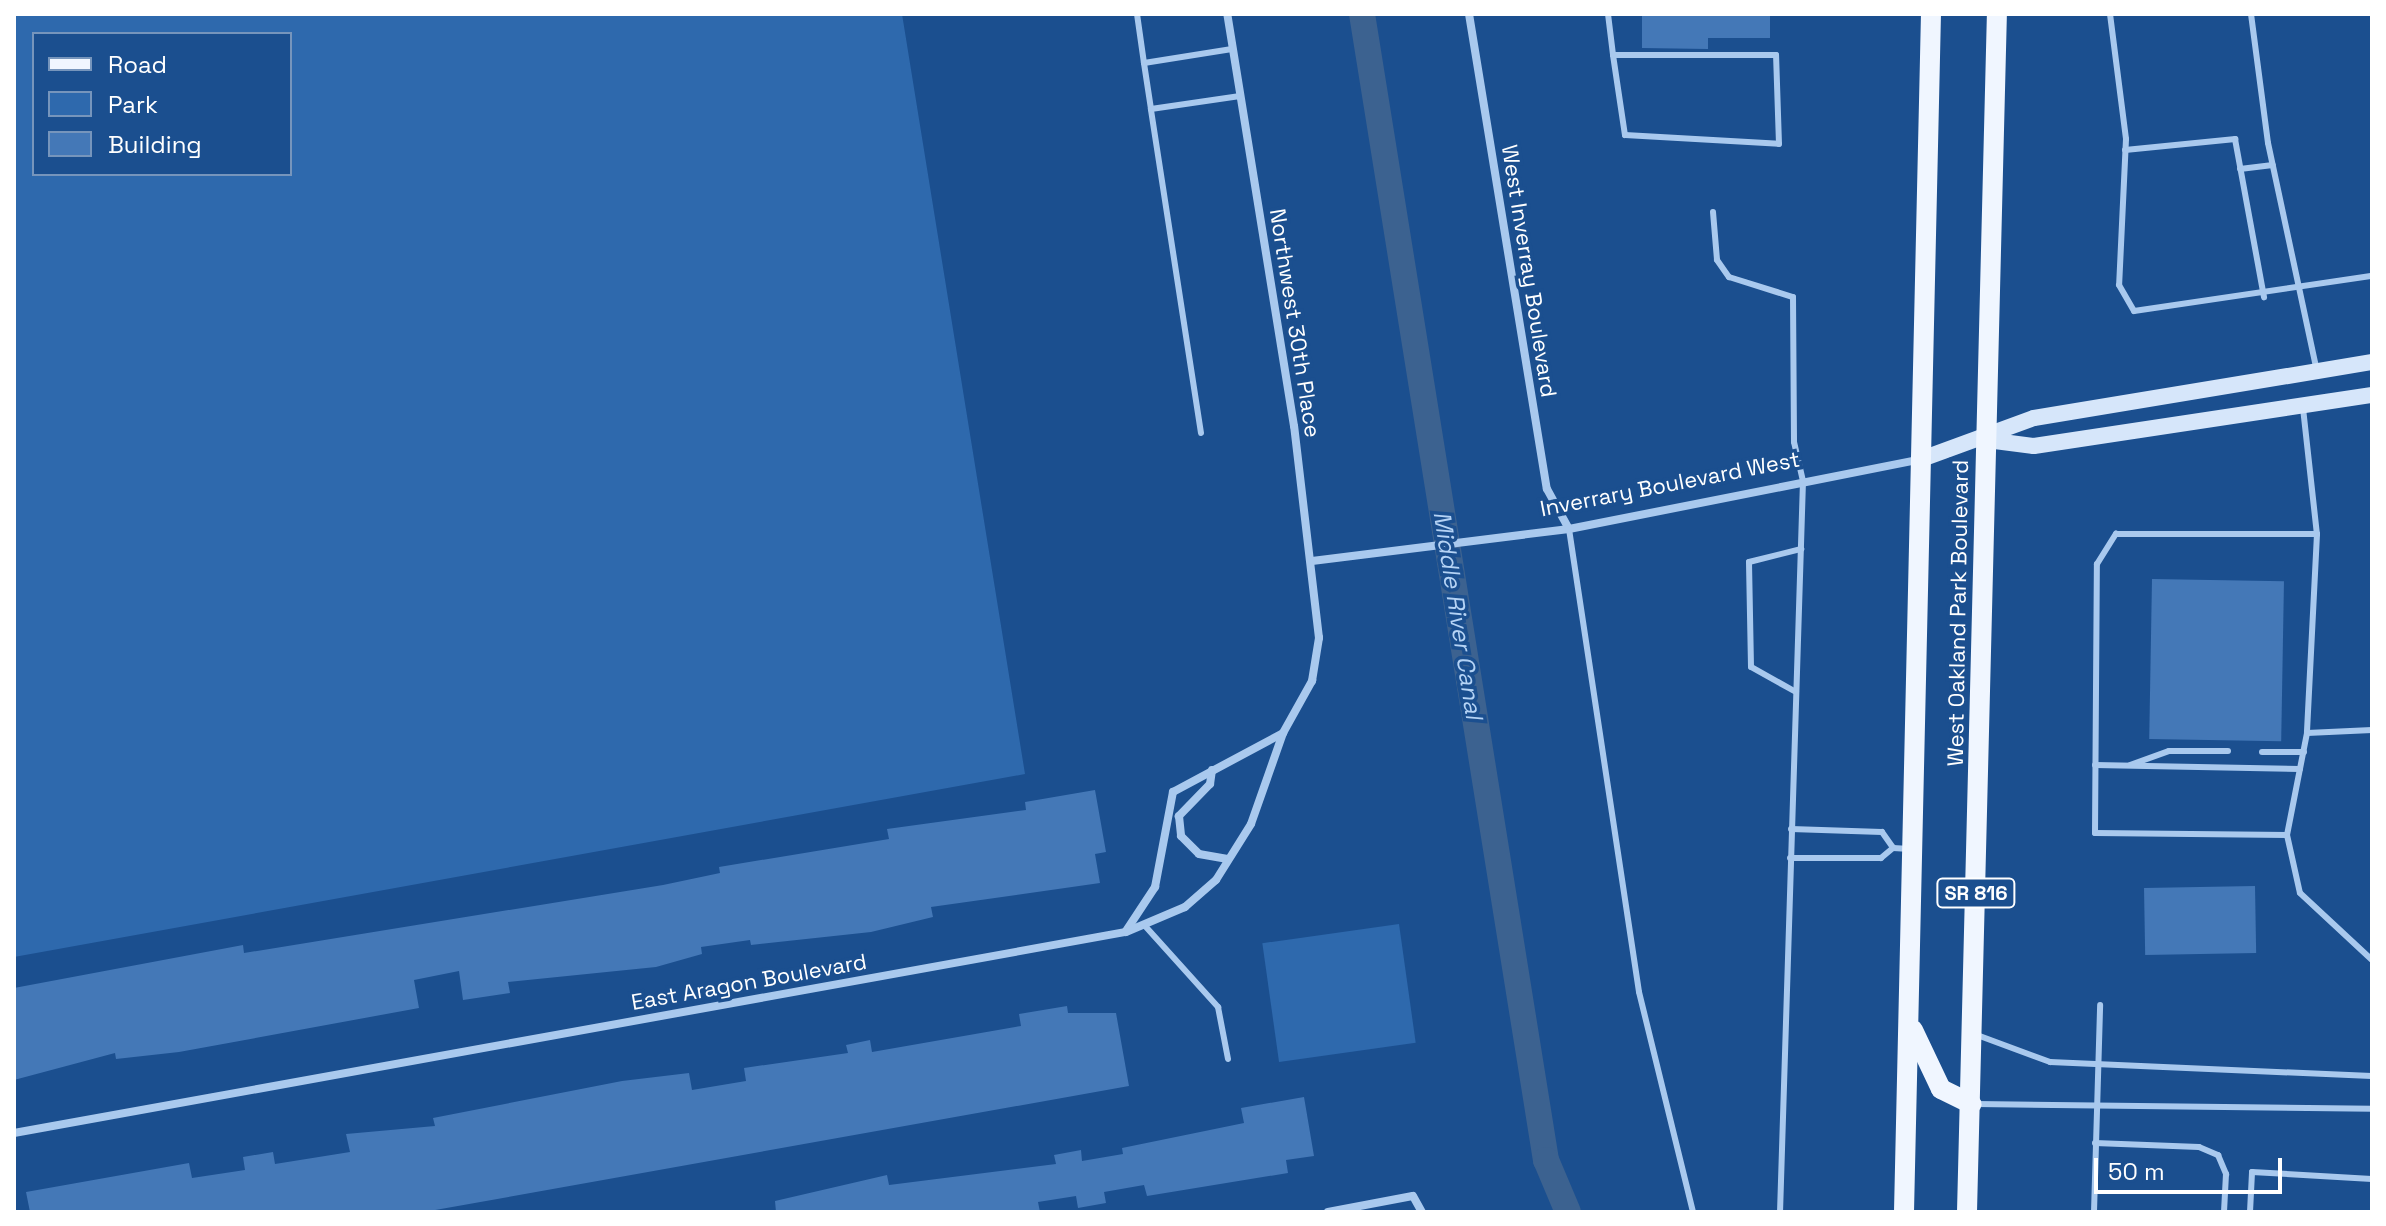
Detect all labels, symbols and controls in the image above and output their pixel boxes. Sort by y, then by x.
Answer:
legend [32,32,292,176]
text: Road [108,49,167,80]
text: Park [108,89,158,120]
text: Building [108,129,202,160]
street label: West Inverray Boulevard [1496,143,1562,399]
street label: Northwest 30th Place [1264,207,1326,439]
street label: Inverrary Boulevard West [1538,446,1802,522]
street label: West Oakland Park Boulevard [1942,459,1974,767]
water label: Middle River Canal [1427,509,1489,721]
road number: SR 816 [1936,877,2016,909]
street label: East Aragon Boulevard [629,948,869,1016]
scale bar [2098,1142,2286,1192]
text: 50 m [2108,1156,2165,1187]

